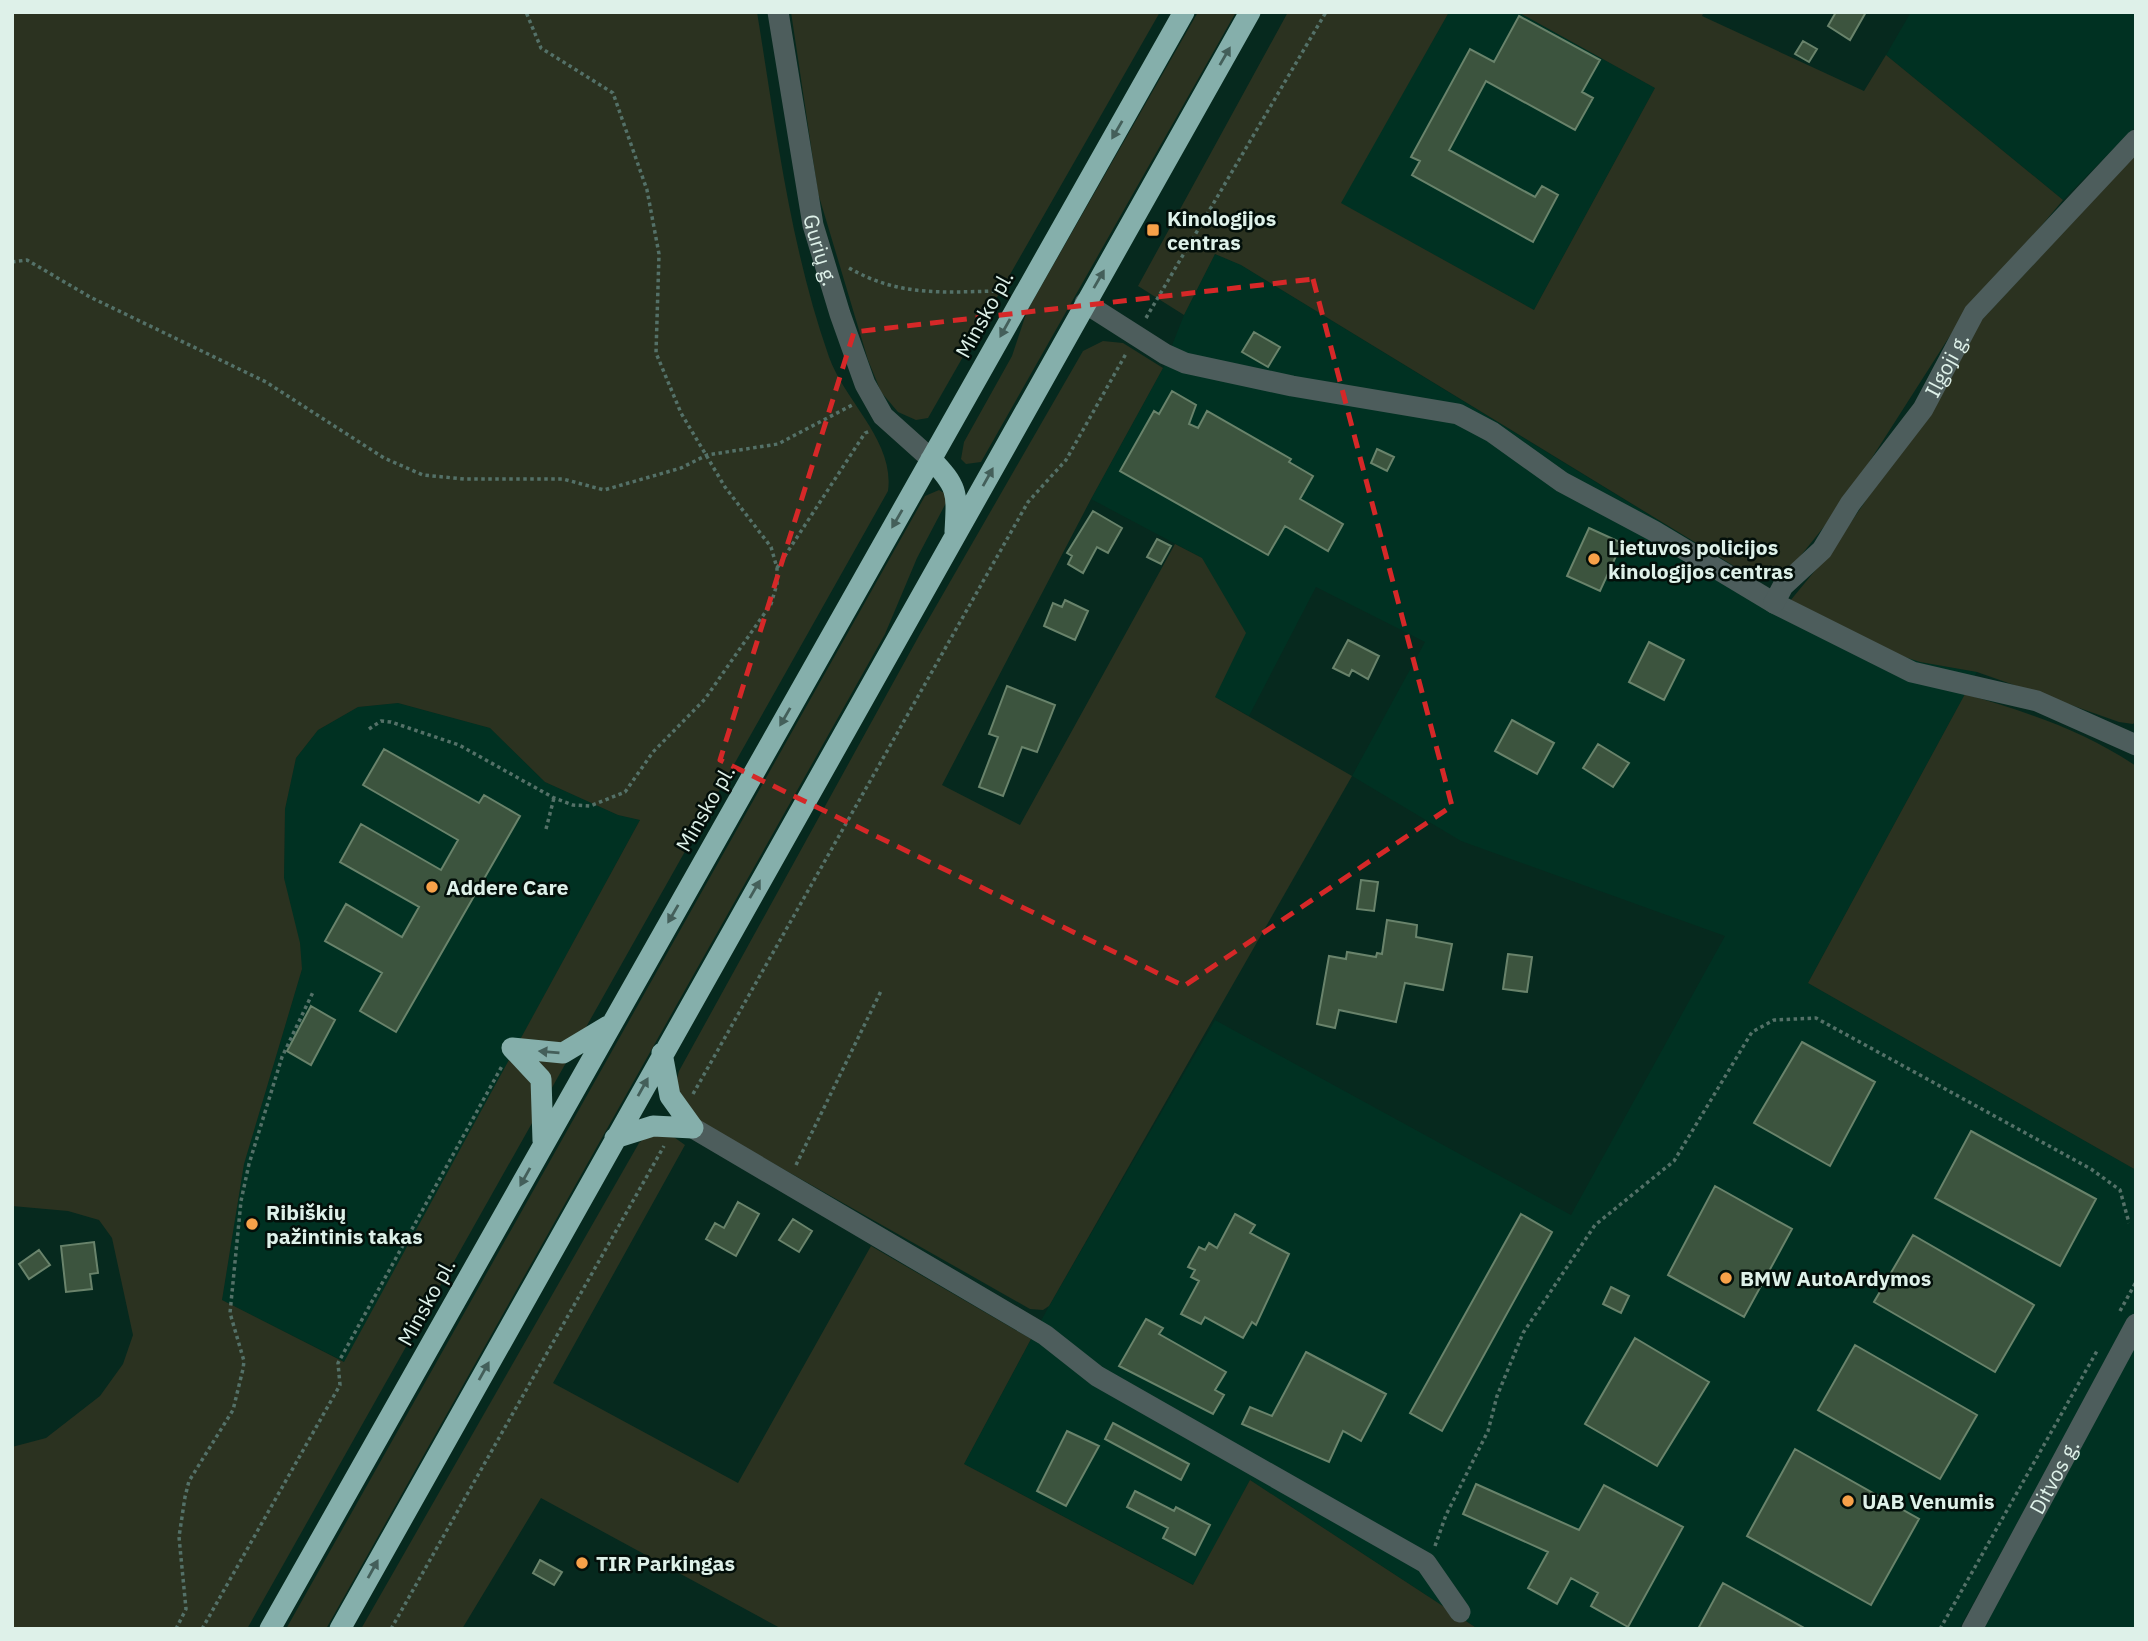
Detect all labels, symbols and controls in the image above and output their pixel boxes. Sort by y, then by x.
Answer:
one-way arrow [1219,47,1231,66]
one-way arrow [1111,120,1123,140]
place label: Kinologijos centras [1167,204,1276,256]
street label: Gurių g. [797,212,845,289]
marker: Kinologijos centras [1145,222,1161,238]
street label: Minsko pl. [949,265,1019,363]
one-way arrow [1093,269,1105,288]
one-way arrow [999,318,1011,338]
street label: Ilgoji g. [1918,328,1975,402]
one-way arrow [982,468,994,487]
one-way arrow [891,509,903,528]
place label: Lietuvos policijos kinologijos centras [1608,533,1794,585]
marker: Lietuvos policijos kinologijos centras [1586,551,1602,567]
one-way arrow [779,707,791,726]
street label: Minsko pl. [669,760,741,856]
place label: Addere Care [446,873,569,901]
marker: Addere Care [424,879,440,895]
one-way arrow [749,879,761,898]
one-way arrow [667,905,679,924]
one-way arrow [538,1046,560,1057]
one-way arrow [637,1077,649,1096]
one-way arrow [519,1167,531,1186]
place label: Ribiškių pažintinis takas [266,1198,423,1250]
marker: Ribiškių pažintinis takas [244,1216,260,1232]
street label: Minsko pl. [391,1253,461,1351]
place label: BMW AutoArdymos [1740,1264,1931,1292]
marker: BMW AutoArdymos [1718,1270,1734,1286]
one-way arrow [478,1361,490,1380]
street label: Ditvos g. [2022,1434,2085,1519]
place label: UAB Venumis [1862,1487,1995,1515]
marker: UAB Venumis [1840,1493,1856,1509]
place label: TIR Parkingas [596,1549,735,1577]
marker: TIR Parkingas [574,1555,590,1571]
one-way arrow [367,1560,379,1579]

